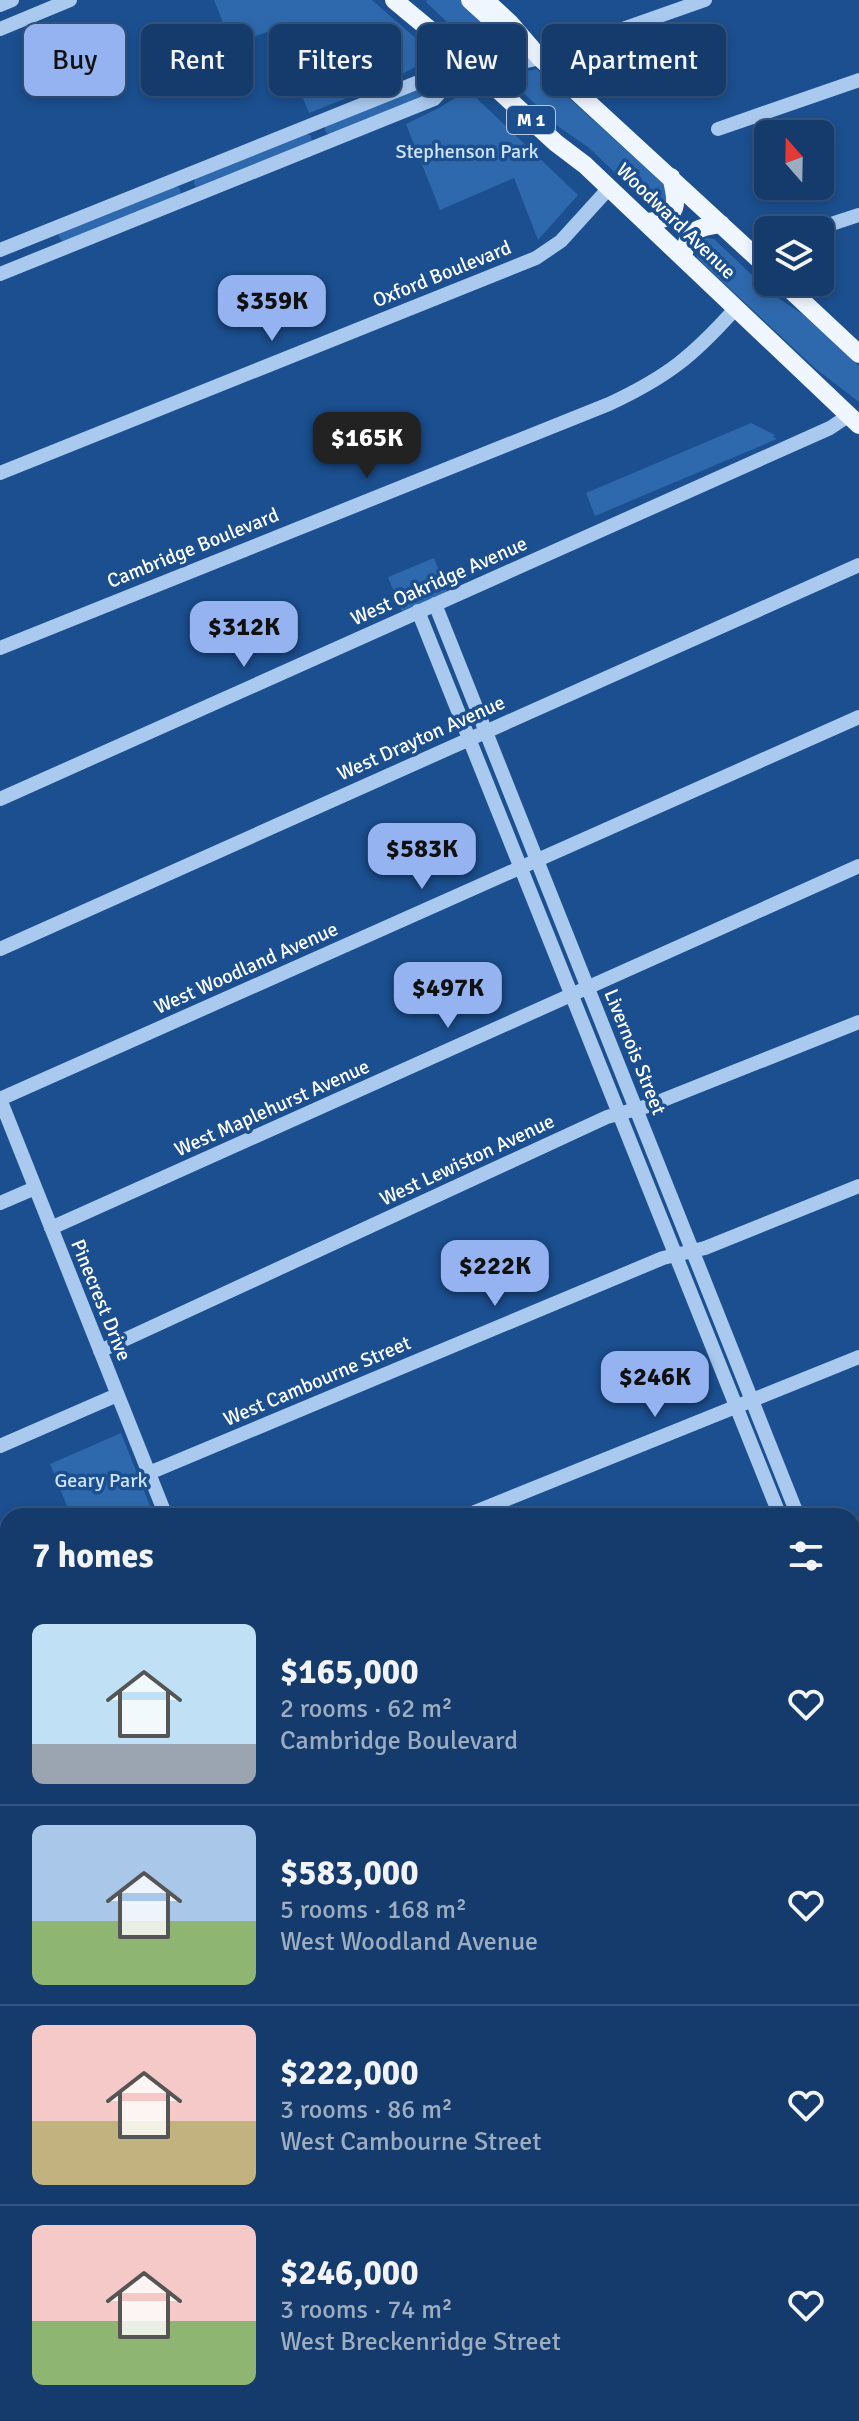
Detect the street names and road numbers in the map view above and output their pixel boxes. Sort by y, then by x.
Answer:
road number: M 1 [507,106,555,134]
street label: Woodward Avenue [611,158,741,284]
street label: Oxford Boulevard [369,235,515,313]
street label: Cambridge Boulevard [103,502,283,594]
street label: West Oakridge Avenue [347,531,531,631]
street label: West Drayton Avenue [333,690,509,786]
street label: West Woodland Avenue [150,916,342,1020]
street label: Livernois Street [598,985,672,1119]
street label: West Maplehurst Avenue [171,1054,373,1162]
street label: West Lewiston Avenue [376,1109,558,1211]
street label: Pinecrest Drive [65,1236,137,1364]
street label: West Cambourne Street [220,1330,414,1432]

